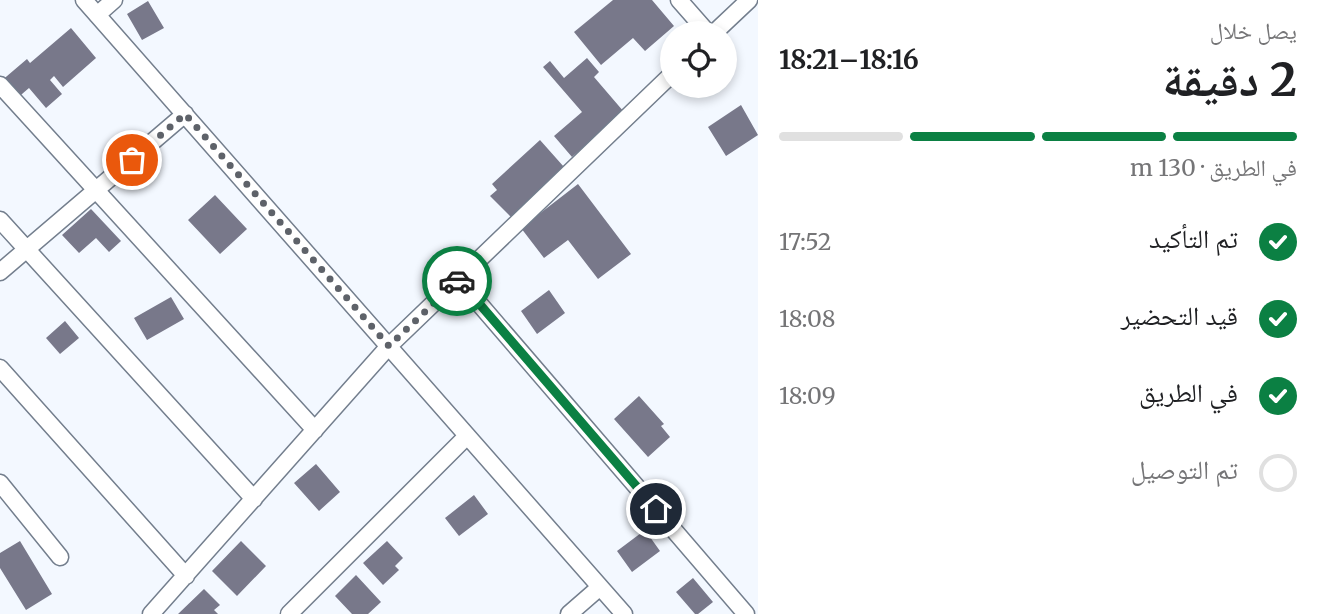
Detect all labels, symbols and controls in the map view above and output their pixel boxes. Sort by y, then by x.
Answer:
text: يصل خلال [1210,16,1297,45]
map controls [660,21,737,98]
button: locate [660,21,737,98]
text: 18:16–18:21 [779,43,919,76]
text: 2 دقيقة [1162,51,1297,109]
pin [102,130,162,190]
icon: bag [113,141,151,179]
text: في الطريق · 130 m [1130,153,1297,182]
text: تم التأكيد [1149,222,1238,255]
icon: check [1259,223,1297,261]
text: 17:52 [779,227,831,256]
courier [422,246,492,316]
icon: car [438,262,476,300]
text: قيد التحضير [1121,299,1238,332]
icon: check [1259,300,1297,338]
text: 18:08 [779,304,835,333]
text: في الطريق [1139,376,1238,409]
icon: check [1259,377,1297,415]
text: 18:09 [779,381,836,410]
text: تم التوصيل [1131,453,1238,486]
pin [626,479,686,539]
icon: home [637,490,675,528]

